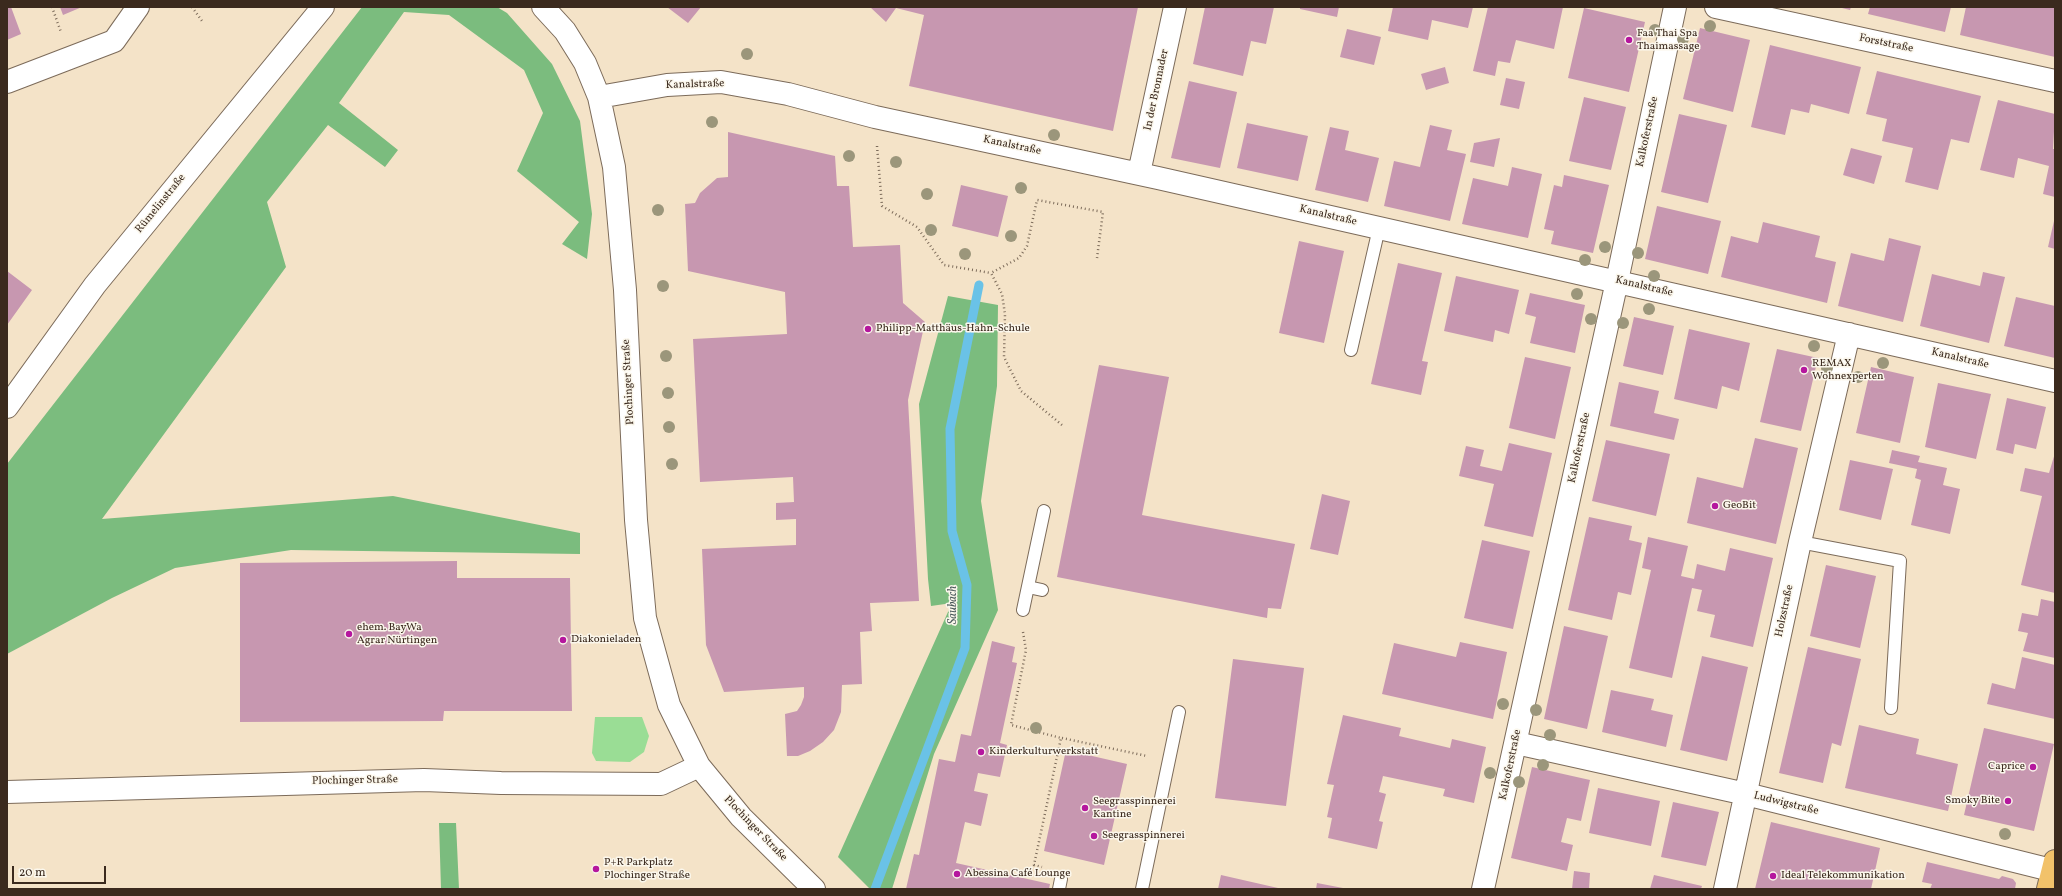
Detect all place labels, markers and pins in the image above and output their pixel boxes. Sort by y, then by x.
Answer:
place label: Faa Thai Spa Thaimassage [1637,27,1700,53]
marker: Faa Thai Spa Thaimassage [1624,35,1634,45]
place label: Philipp-Matthäus-Hahn-Schule [876,322,1030,336]
marker: Philipp-Matthäus-Hahn-Schule [863,324,873,334]
place label: REMAX Wohnexperten [1812,357,1884,383]
marker: REMAX Wohnexperten [1799,365,1809,375]
place label: GeoBit [1723,499,1756,513]
marker: GeoBit [1710,501,1720,511]
place label: ehem. BayWa Agrar Nürtingen [357,621,437,647]
marker: ehem. BayWa Agrar Nürtingen [344,629,354,639]
place label: Diakonieladen [571,633,641,647]
marker: Diakonieladen [558,635,568,645]
place label: Kinderkulturwerkstatt [989,745,1098,759]
marker: Kinderkulturwerkstatt [976,747,986,757]
place label: Caprice [1988,760,2025,774]
marker: Caprice [2028,762,2038,772]
place label: Smoky Bite [1945,794,2000,808]
place label: Seegrasspinnerei Kantine [1093,795,1176,821]
marker: Smoky Bite [2003,796,2013,806]
marker: Seegrasspinnerei Kantine [1080,803,1090,813]
place label: Seegrasspinnerei [1102,829,1185,843]
marker: Seegrasspinnerei [1089,831,1099,841]
place label: P+R Parkplatz Plochinger Straße [604,856,690,882]
marker: P+R Parkplatz Plochinger Straße [591,864,601,874]
place label: Abessina Café Lounge [965,867,1070,881]
marker: Abessina Café Lounge [952,869,962,879]
place label: Ideal Telekommunikation [1781,869,1905,883]
marker: Ideal Telekommunikation [1768,871,1778,881]

